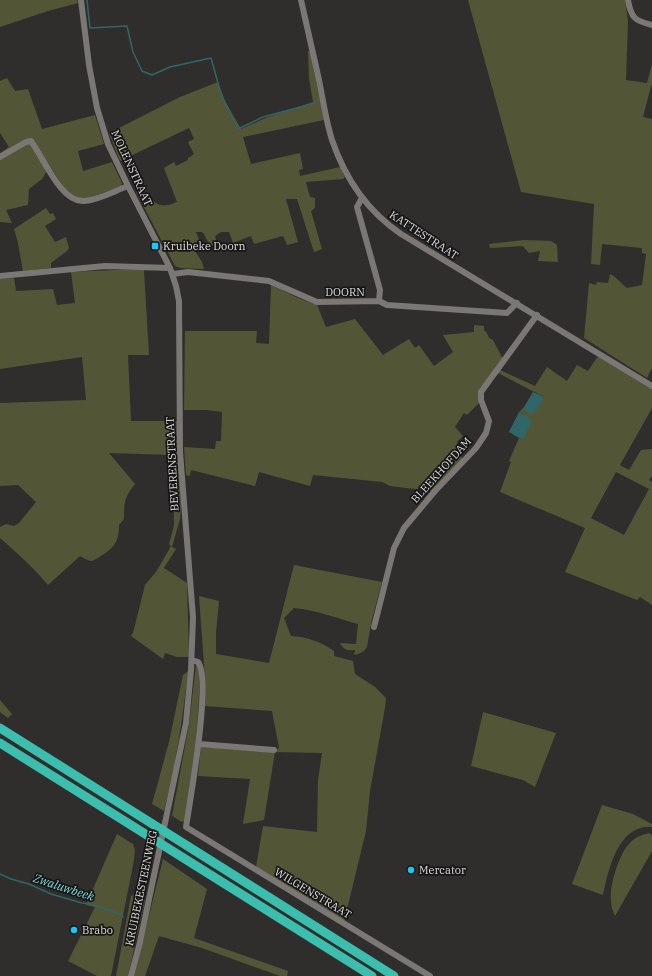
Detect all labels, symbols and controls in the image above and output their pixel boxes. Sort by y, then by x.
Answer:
street label: MOLENSTRAAT [108,128,156,208]
street label: KATTESTRAAT [387,208,461,262]
place label: Kruibeke Doorn [163,239,246,253]
marker: Kruibeke Doorn [150,241,160,251]
street label: DOORN [325,285,365,299]
street label: BEVERENSTRAAT [163,416,181,512]
street label: BLEEKHOFDAM [408,434,474,506]
street label: KRUIBEKESTEENWEG [122,829,160,947]
place label: Mercator [419,863,466,877]
street label: WILGENSTRAAT [272,865,354,921]
marker: Mercator [406,865,416,875]
water label: Zwaluwbeek [31,870,97,904]
place label: Brabo [82,923,113,937]
marker: Brabo [69,925,79,935]

